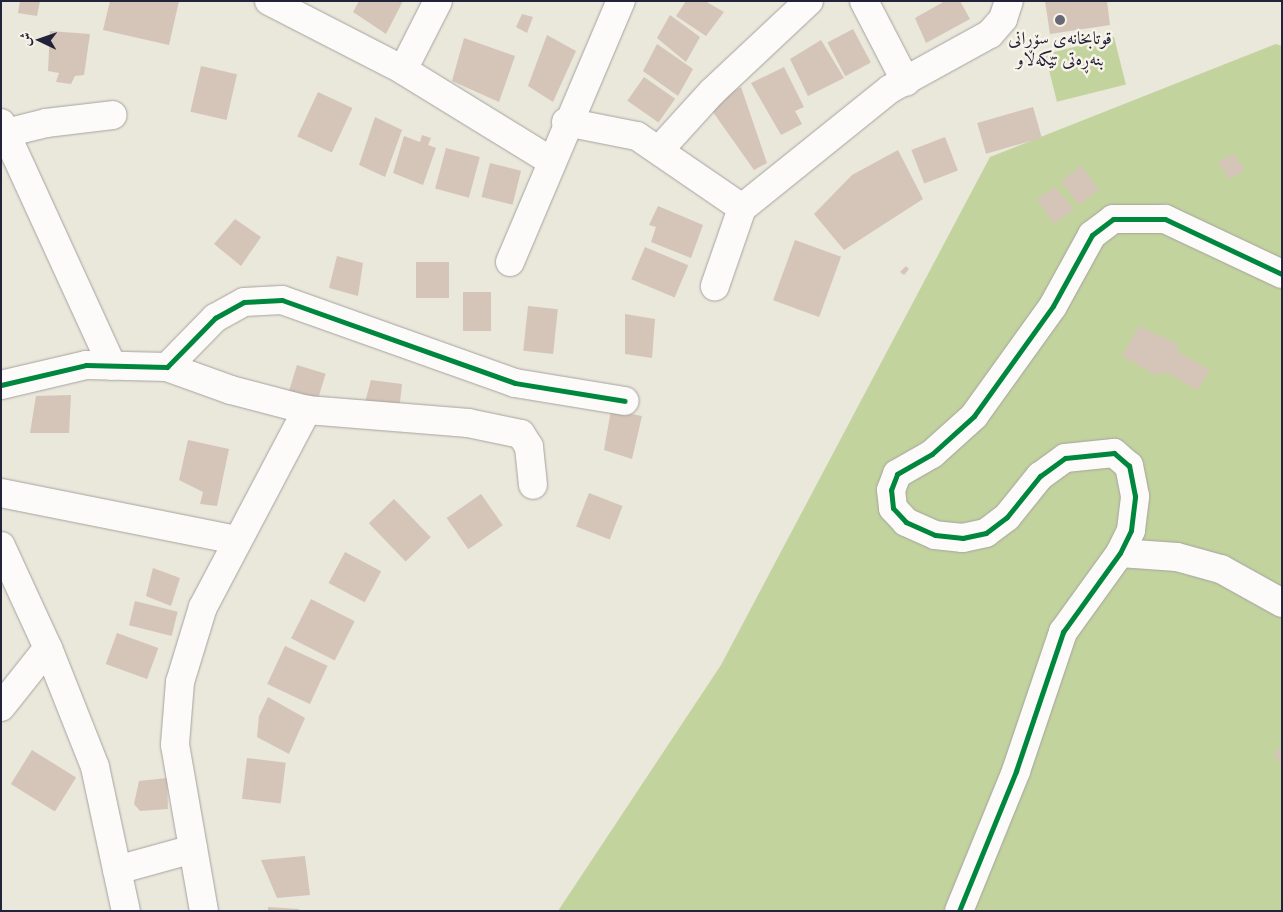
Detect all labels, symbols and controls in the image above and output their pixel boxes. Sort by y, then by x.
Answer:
marker: قوتابخانەی سۆرانی بنەڕەتی تێکەڵاو [1054,14,1066,26]
north arrow [15,15,65,65]
place label: قوتابخانەی سۆرانی بنەڕەتی تێکەڵاو [1008,28,1112,70]
text: ش [15,32,35,47]

